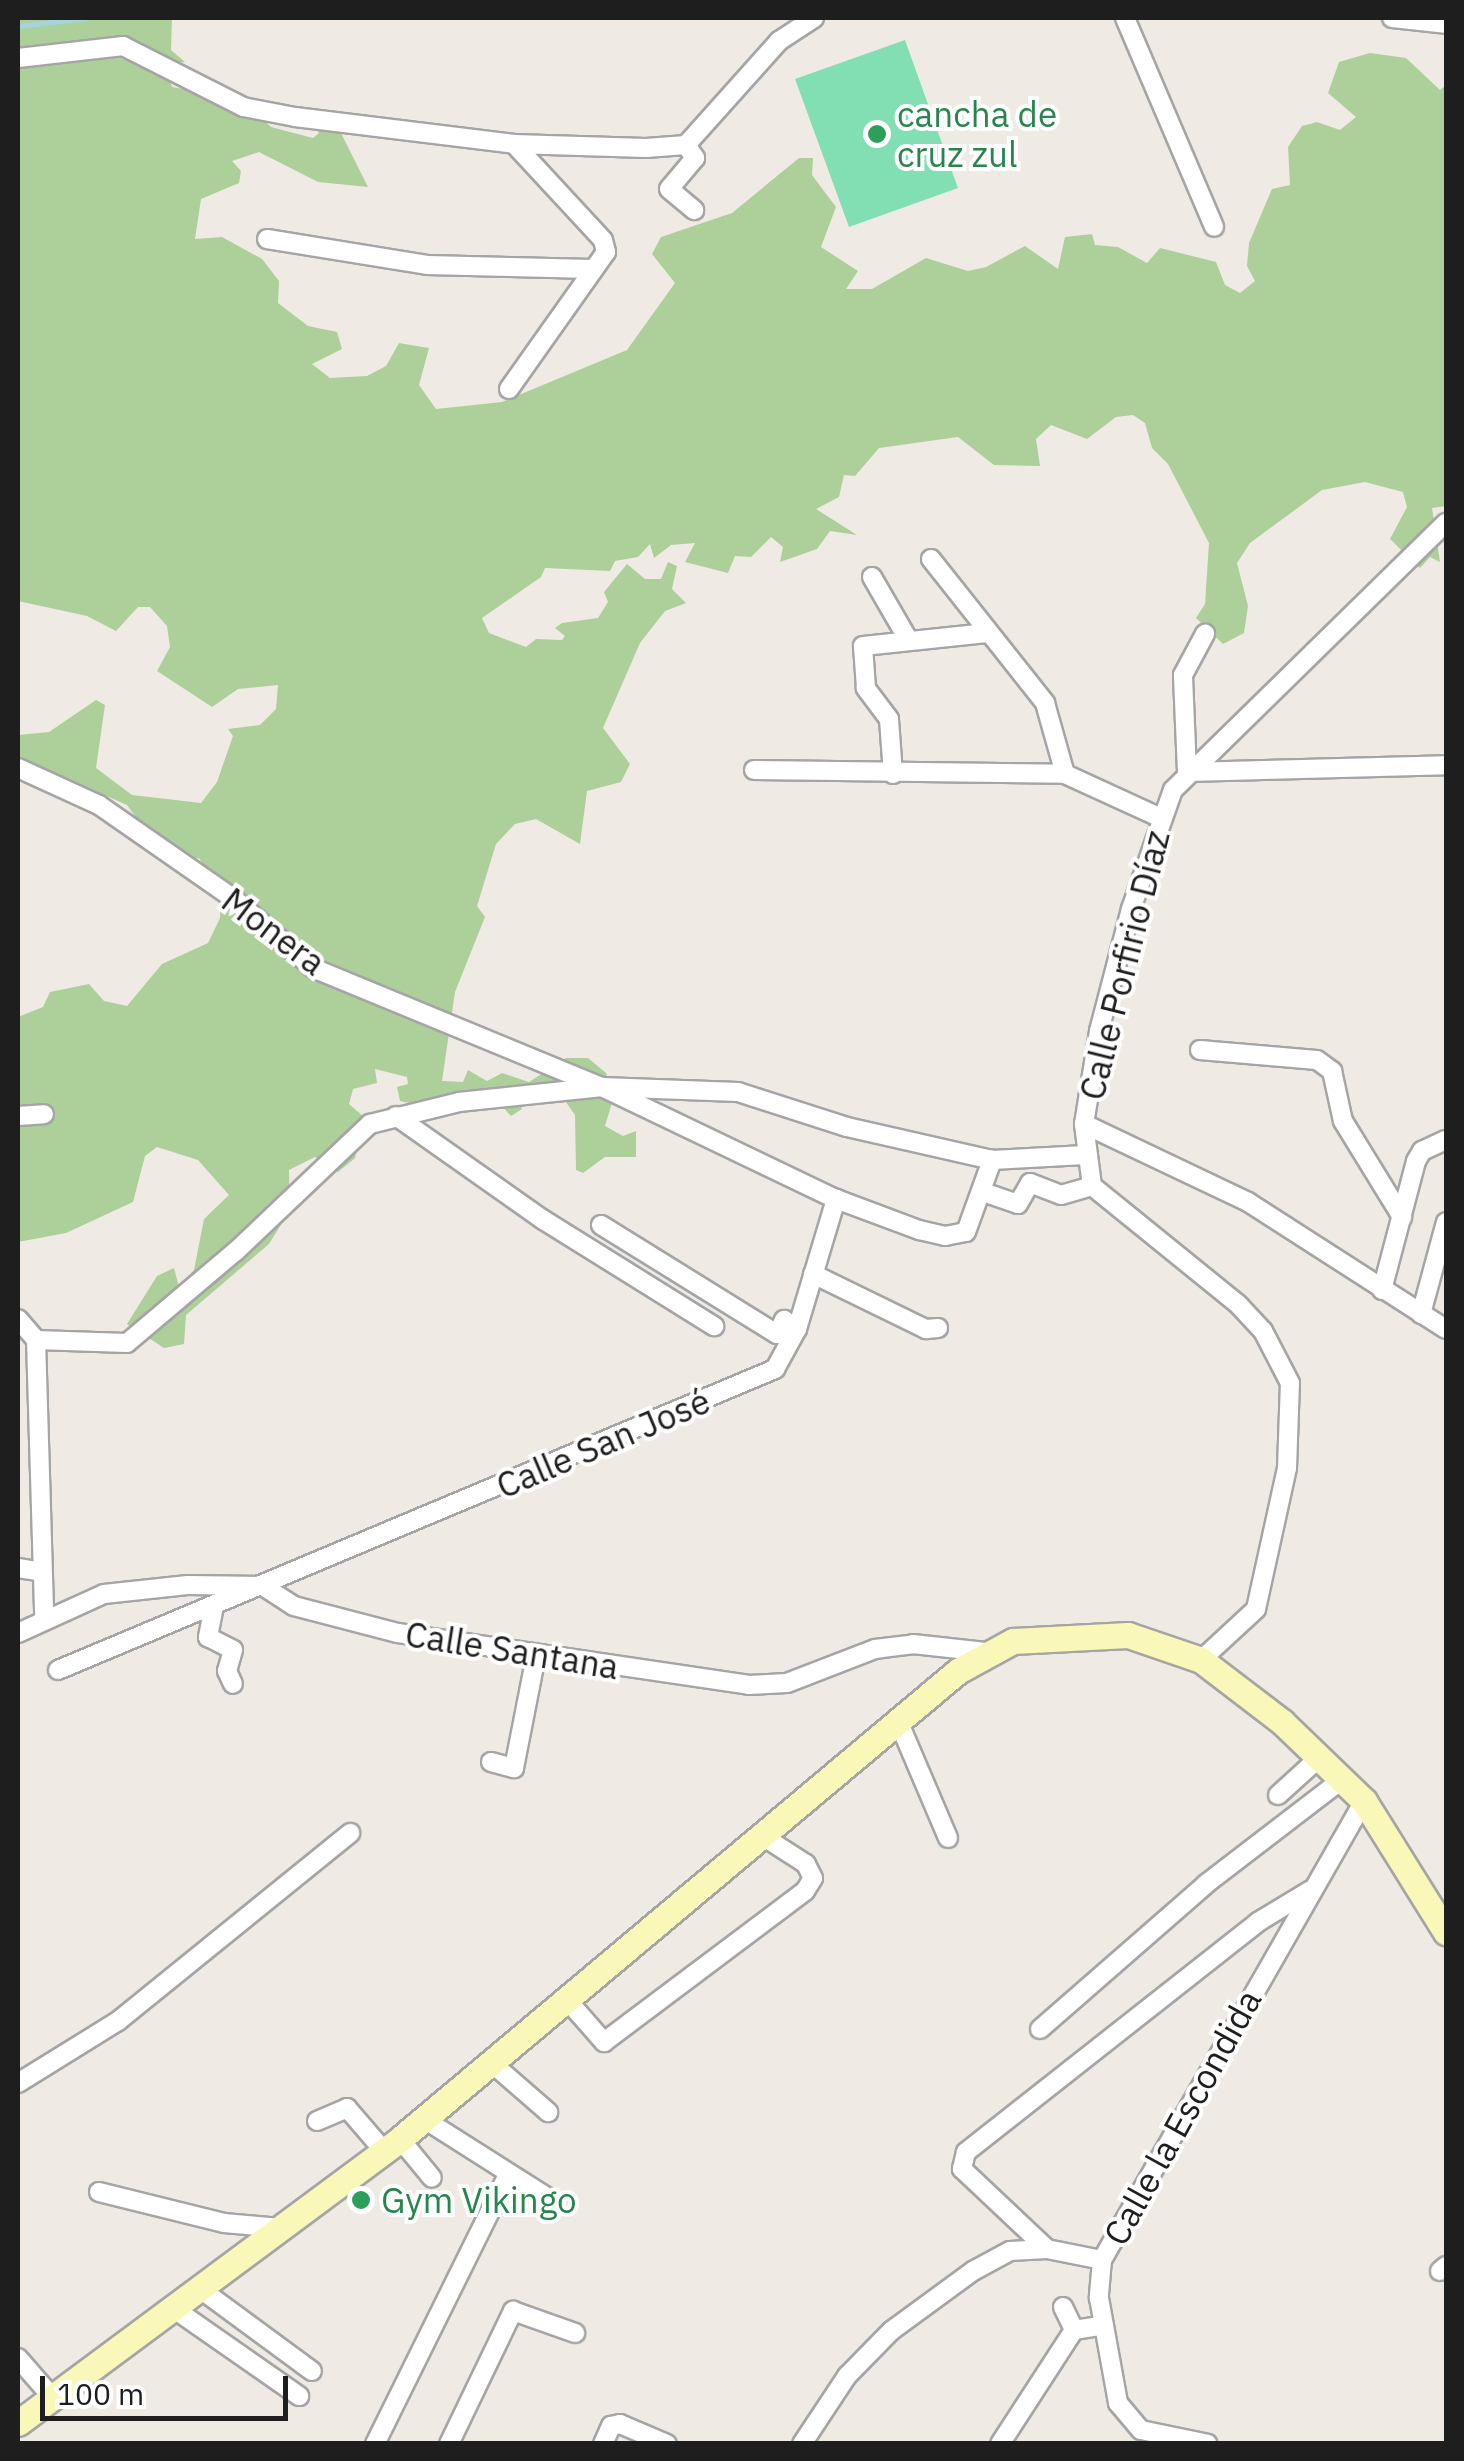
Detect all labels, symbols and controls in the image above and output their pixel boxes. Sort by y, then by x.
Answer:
place label: cancha de cruz zul [897,93,1057,175]
marker: cancha de cruz zul [866,123,888,145]
street label: Calle Porfirio Díaz [1070,826,1178,1104]
street label: Monera [214,879,334,983]
street label: Calle San José [490,1379,716,1507]
street label: Calle Santana [402,1612,622,1688]
street label: Calle la Escondida [1094,1982,1270,2252]
place label: Gym Vikingo [381,2179,577,2221]
marker: Gym Vikingo [350,2189,372,2211]
scale bar [45,2356,292,2418]
text: 100 m [57,2374,144,2413]

